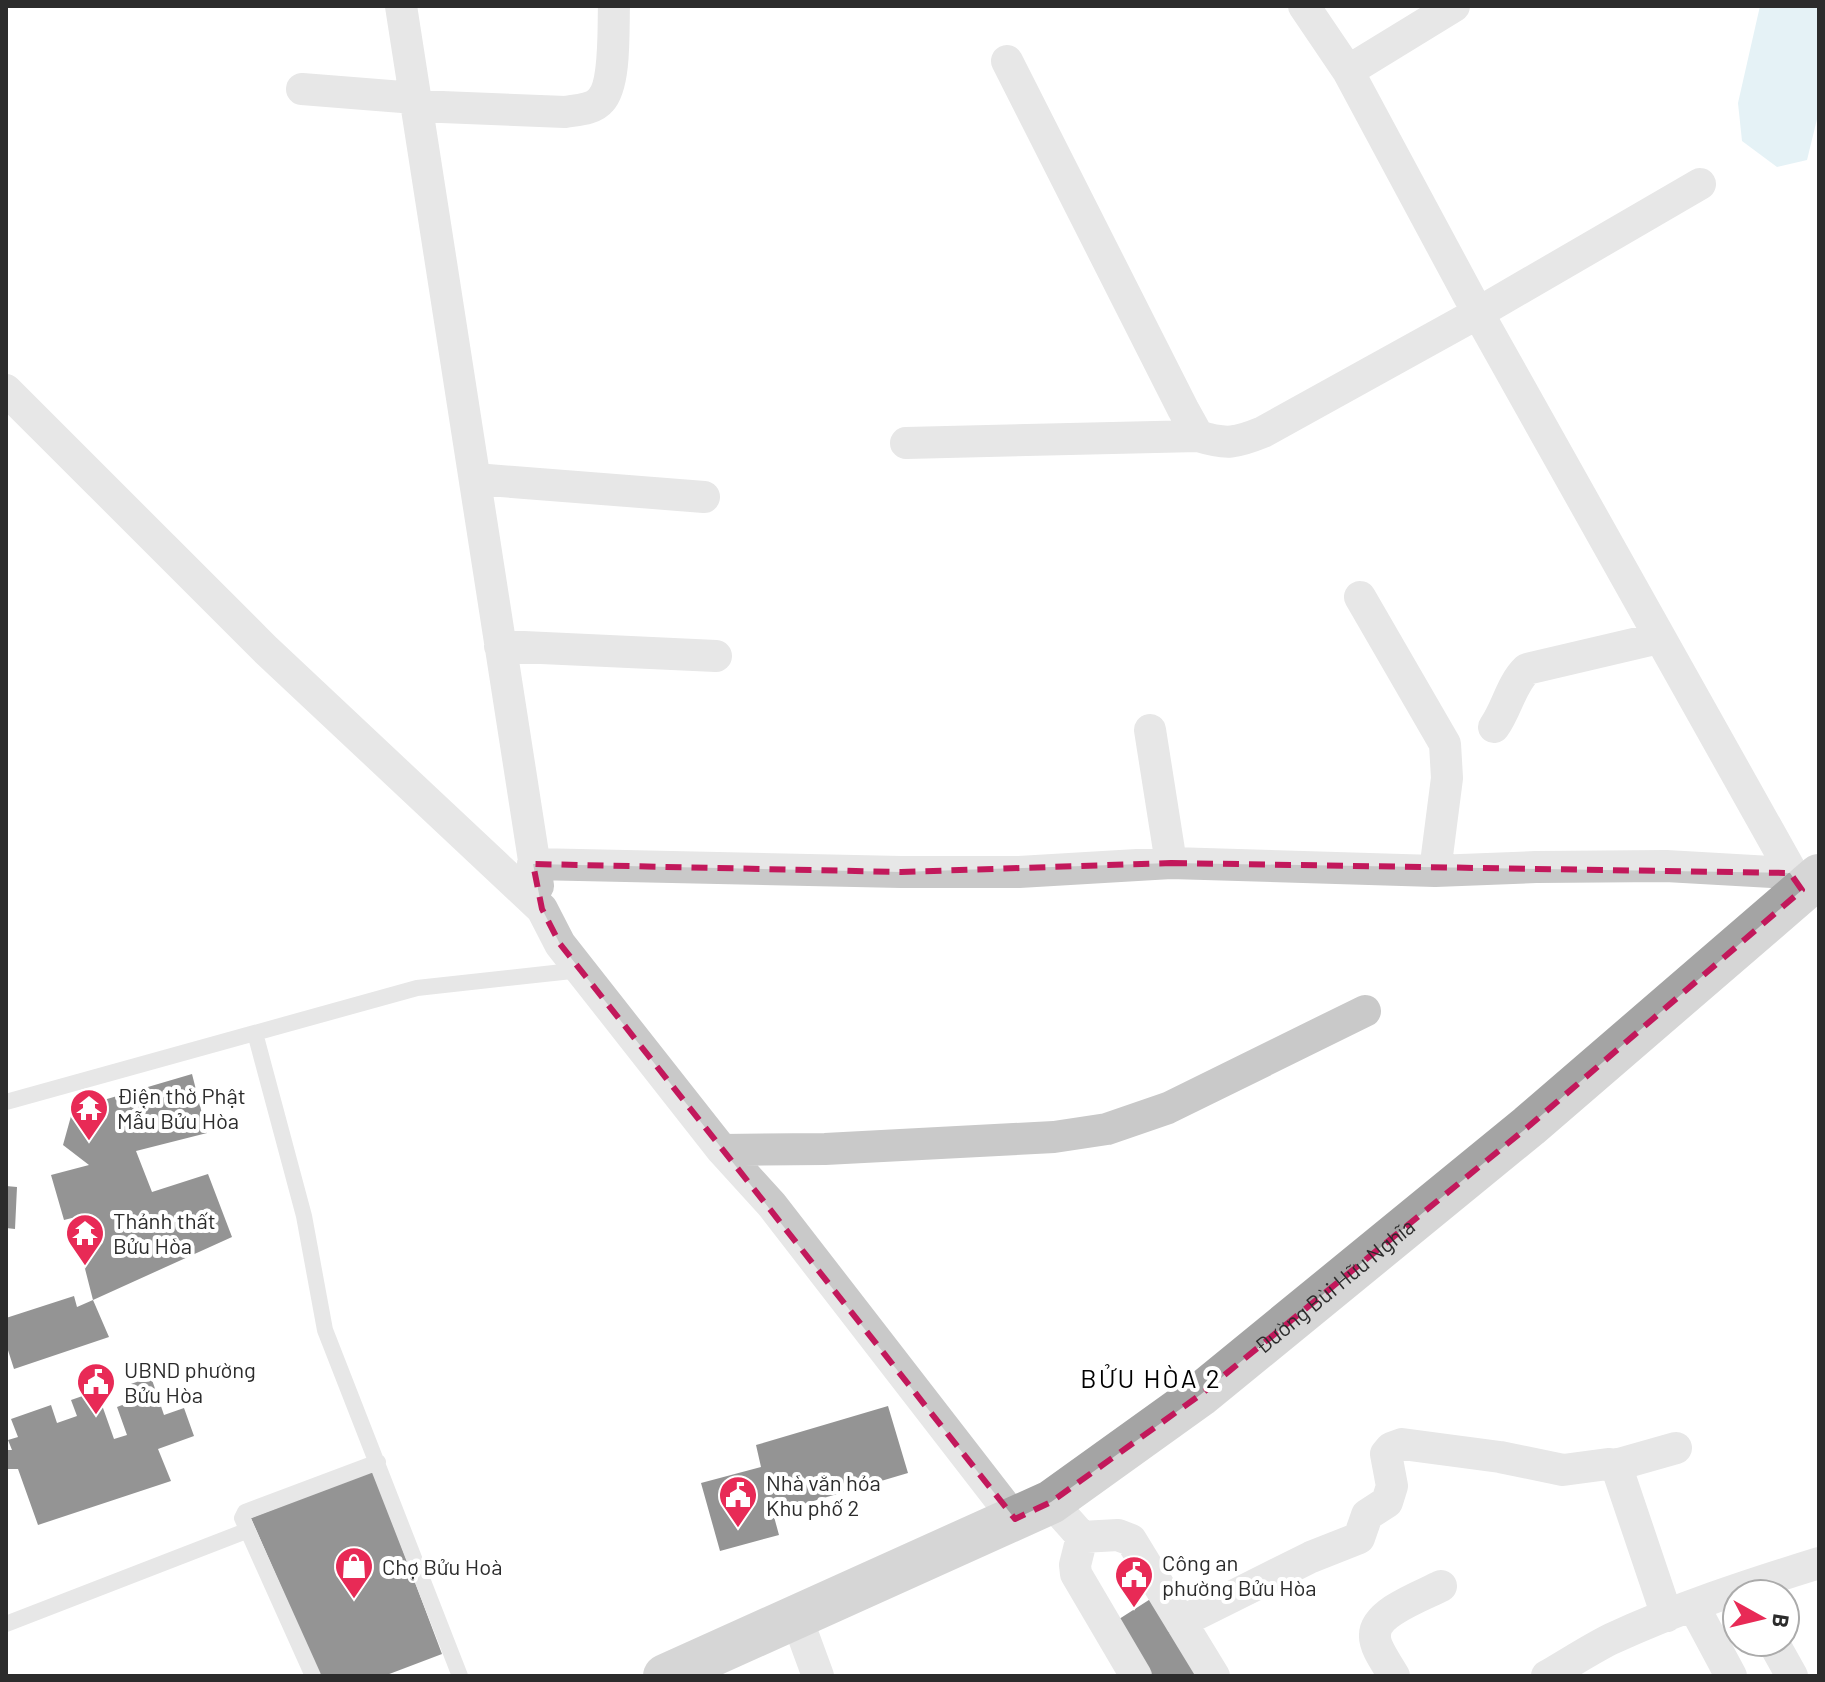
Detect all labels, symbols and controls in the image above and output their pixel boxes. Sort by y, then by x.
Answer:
place label: Điện thờ Phật Mẫu Bửu Hòa [117,1082,246,1133]
temple icon: Điện thờ Phật Mẫu Bửu Hòa [68,1087,110,1142]
place label: Thánh thất Bửu Hòa [113,1207,216,1258]
temple icon: Thánh thất Bửu Hòa [64,1212,106,1267]
street label: Đường Bùi Hữu Nghĩa [1249,1212,1419,1358]
place label: UBND phường Bửu Hòa [124,1356,256,1407]
public building icon: UBND phường Bửu Hòa [75,1361,117,1416]
district label: BỬU HÒA 2 [1080,1362,1222,1393]
place label: Nhà văn hóa Khu phố 2 [766,1469,881,1520]
public building icon: Nhà văn hóa Khu phố 2 [717,1474,759,1529]
shop icon: Chợ Bửu Hoà [333,1545,375,1600]
place label: Công an phường Bửu Hòa [1162,1549,1317,1600]
place label: Chợ Bửu Hoà [382,1553,502,1579]
public building icon: Công an phường Bửu Hòa [1113,1554,1155,1609]
north arrow [1721,1578,1801,1658]
text: B [1768,1612,1796,1629]

